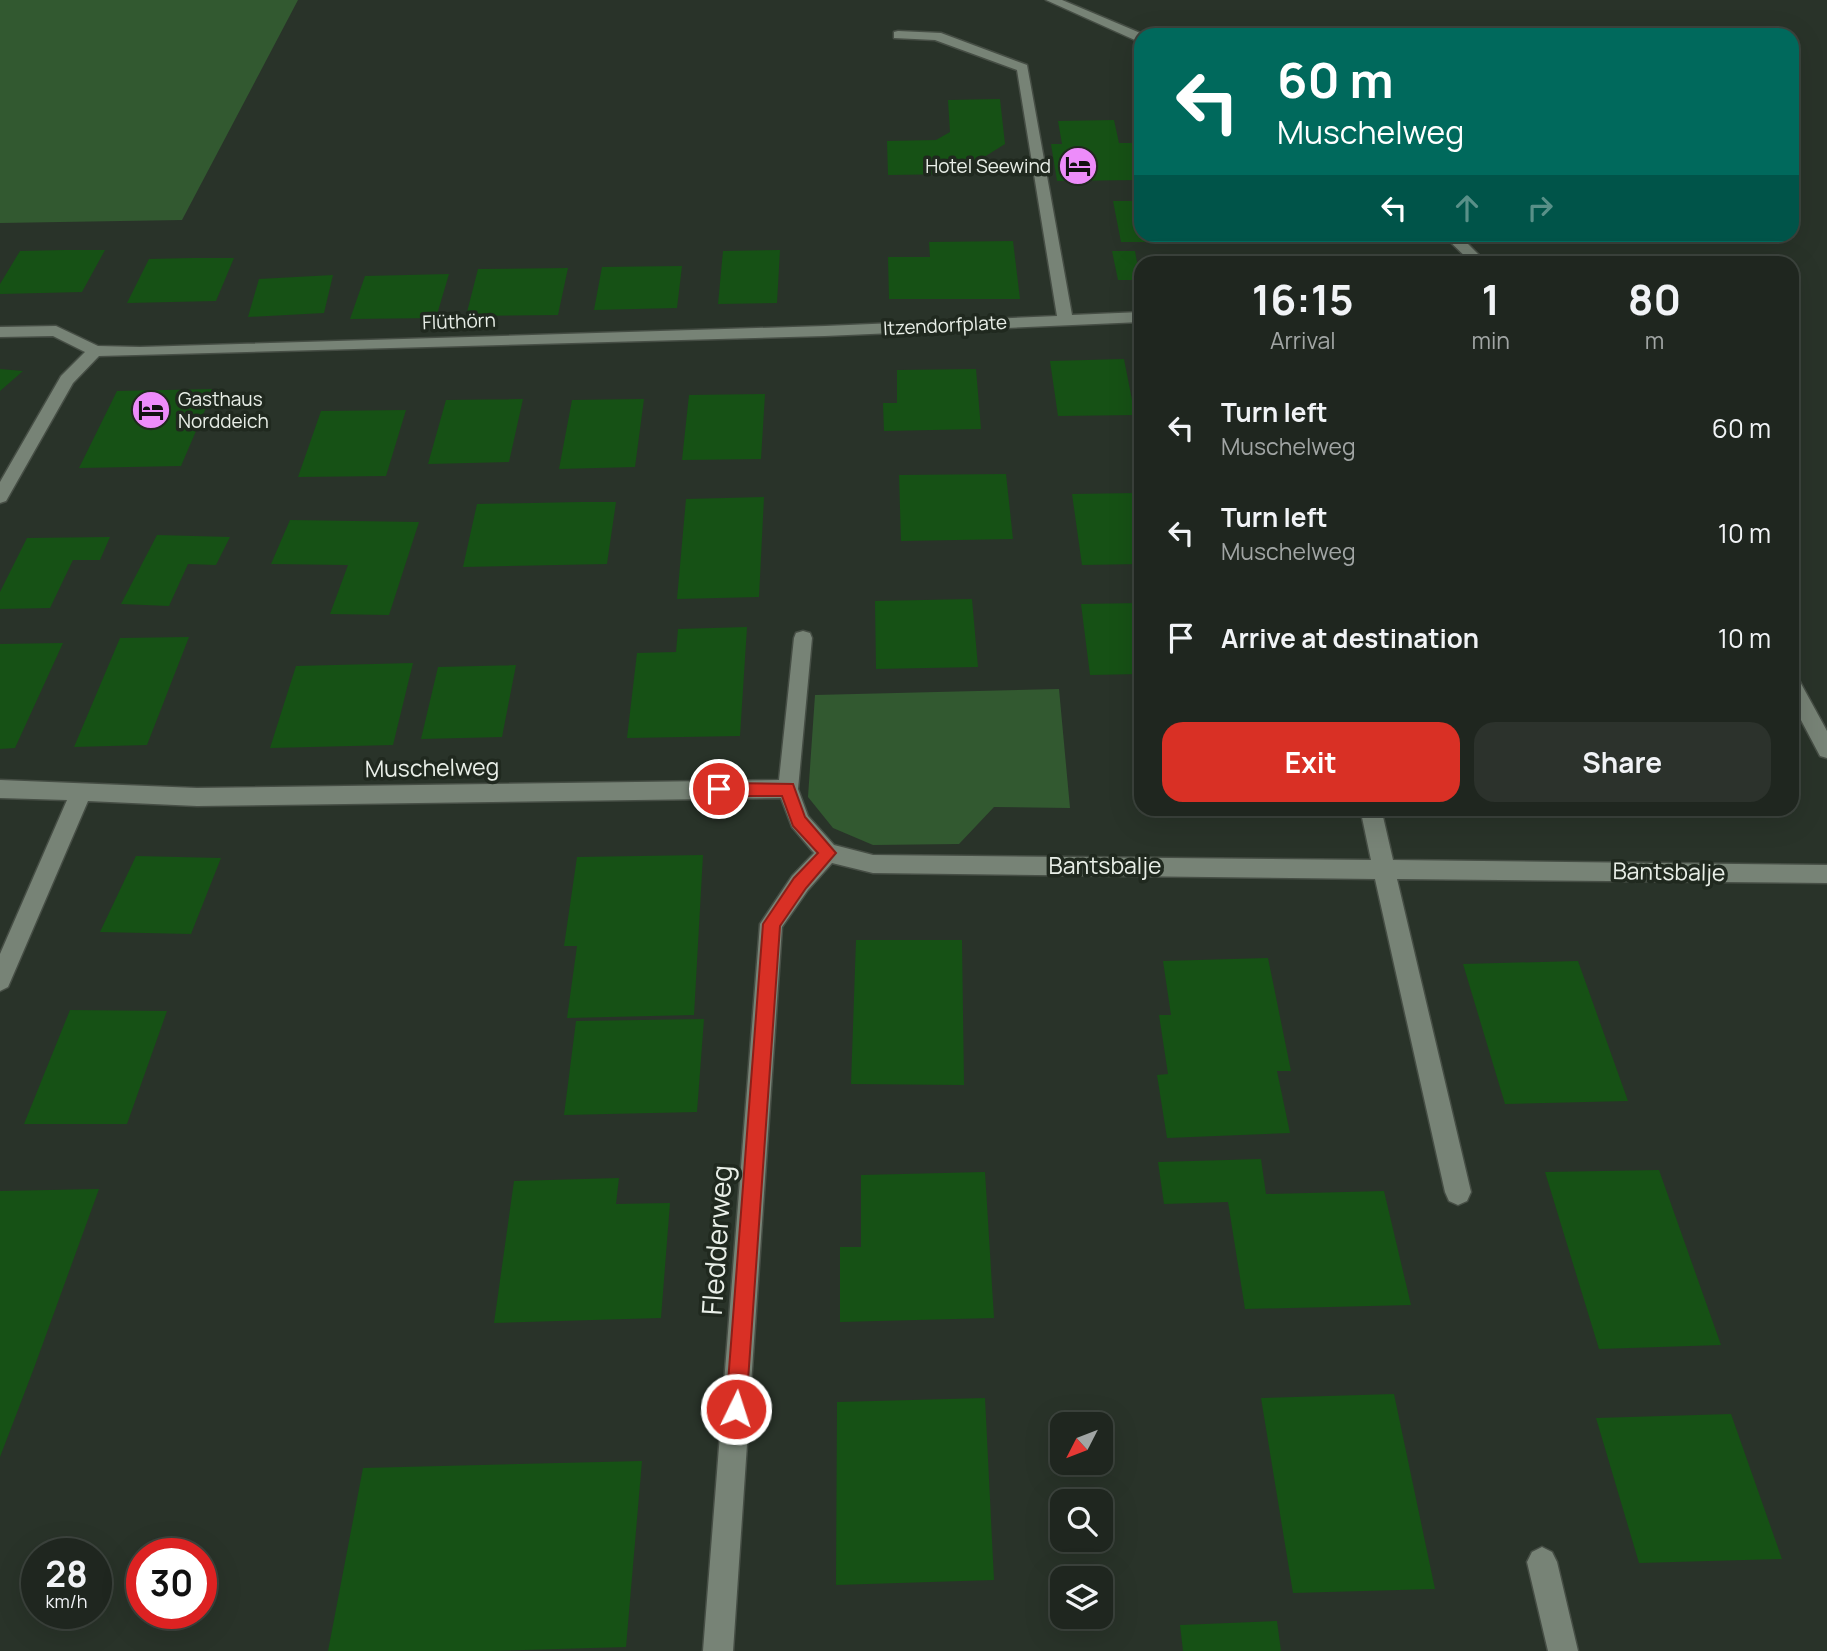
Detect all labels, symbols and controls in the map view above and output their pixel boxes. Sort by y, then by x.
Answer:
text: 60 m [1277,46,1394,113]
icon: left [1162,56,1253,147]
text: Muschelweg [1277,110,1464,154]
hotel icon: Hotel Seewind [1057,145,1099,187]
place label: Hotel Seewind [925,153,1051,179]
icon: left [1375,189,1413,227]
icon: ahead [1448,189,1486,227]
icon: right [1521,189,1559,227]
text: 16:15 [1252,270,1354,328]
text: 1 [1482,270,1500,328]
text: 80 [1628,270,1681,328]
street label: Flüthörn [422,307,496,335]
street label: Itzendorfplate [882,309,1008,341]
text: Arrival [1270,324,1336,356]
text: min [1471,324,1510,356]
text: m [1645,324,1664,356]
place label: Gasthaus Norddeich [178,386,269,434]
hotel icon: Gasthaus Norddeich [130,389,172,431]
text: Turn left [1221,394,1328,430]
icon: left [1162,409,1200,447]
text: 60 m [1712,410,1771,446]
text: Muschelweg [1221,430,1356,462]
text: Turn left [1221,499,1328,535]
icon: left [1162,514,1200,552]
text: 10 m [1718,515,1771,551]
text: Muschelweg [1221,535,1356,567]
icon: arrive [1162,619,1200,657]
text: Arrive at destination [1221,620,1479,656]
text: 10 m [1718,620,1771,656]
button: Exit [1162,722,1460,802]
button: Share [1474,722,1771,802]
street label: Muschelweg [364,750,500,784]
pin [689,759,749,819]
icon: arrive [700,770,738,808]
street label: Bantsbalje [1049,849,1161,881]
street label: Bantsbalje [1612,854,1726,888]
street label: Fledderweg [692,1164,740,1316]
position arrow [699,1372,773,1446]
north arrow [1050,1412,1113,1475]
map controls [1050,1412,1113,1629]
button: search [1050,1489,1113,1552]
speed limit sign: 30 [126,1538,217,1629]
text: 28 [45,1550,88,1598]
button: layers [1050,1566,1113,1629]
text: km/h [46,1589,87,1613]

